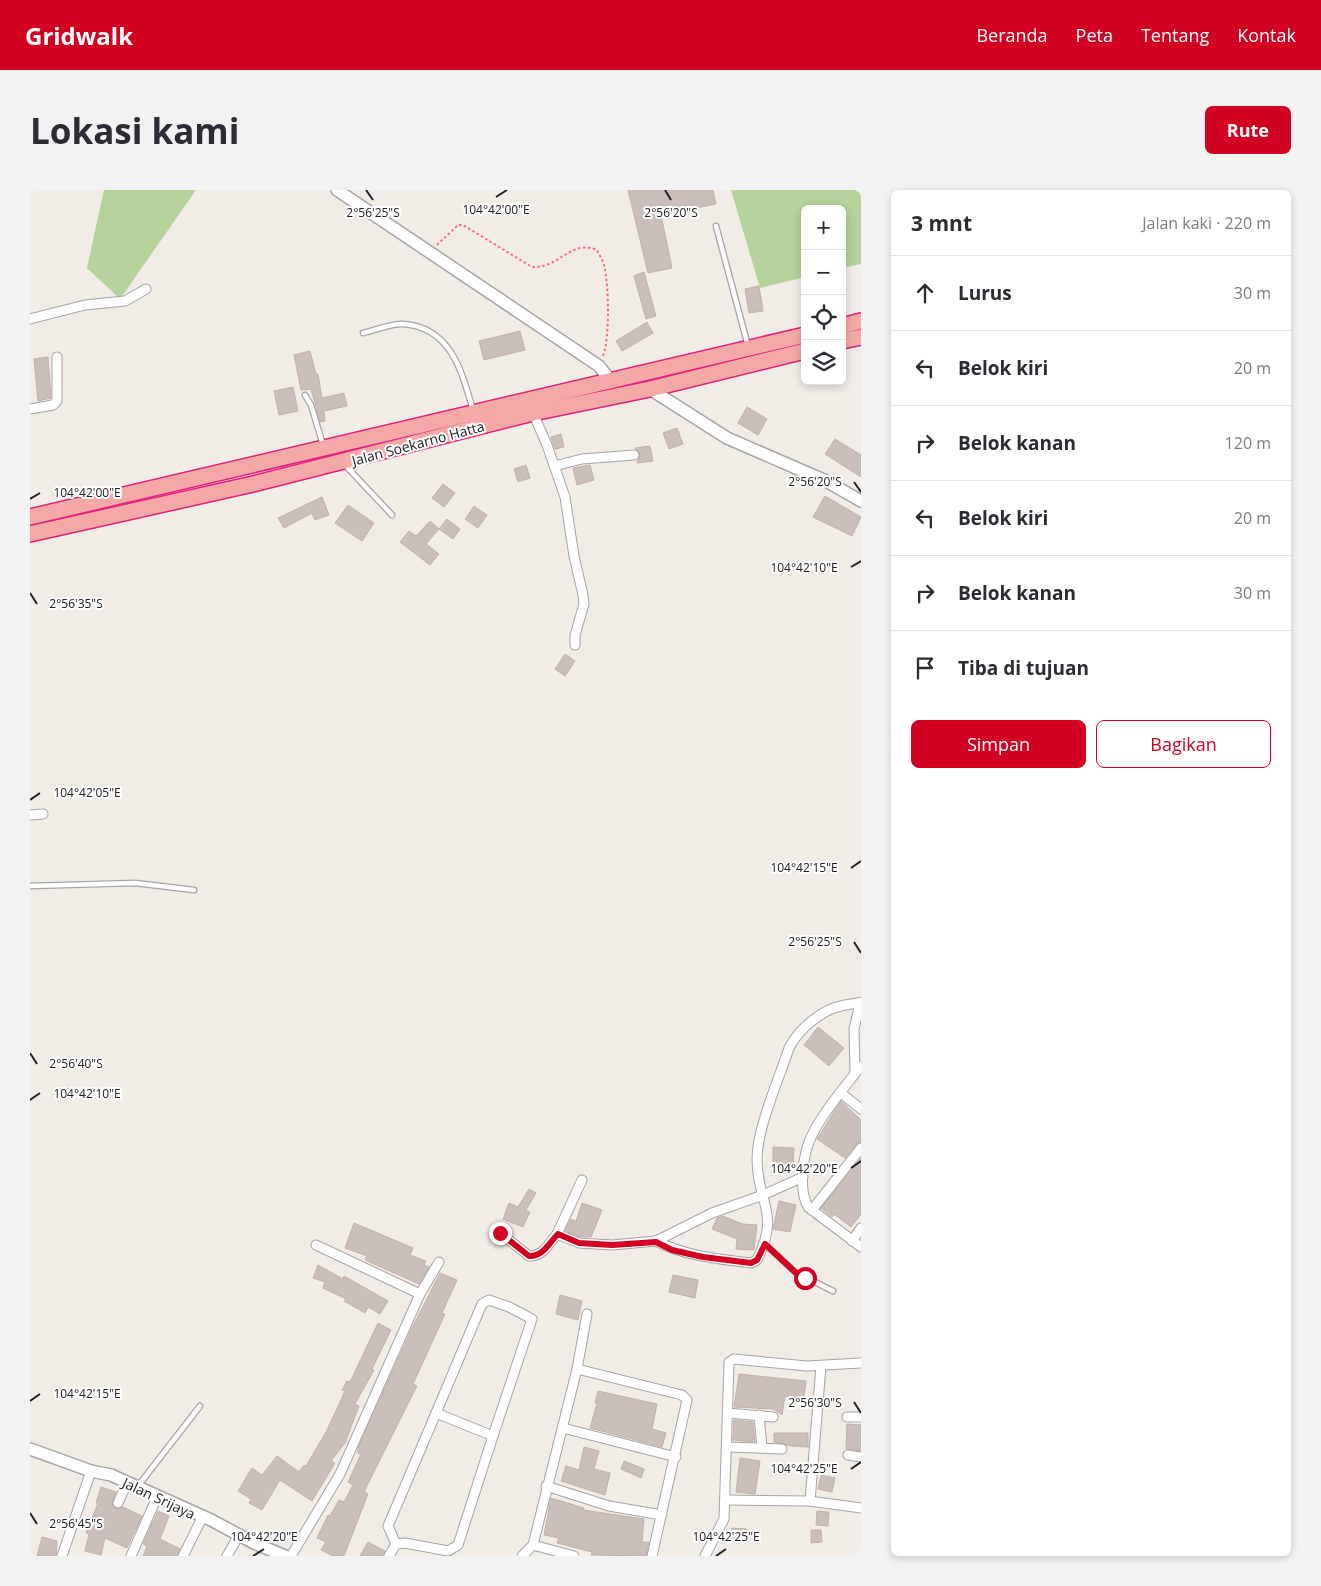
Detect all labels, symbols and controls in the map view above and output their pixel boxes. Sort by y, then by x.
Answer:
text: Gridwalk [25,19,133,52]
text: Beranda [976,23,1048,47]
text: Peta [1076,23,1113,47]
text: Tentang [1141,23,1209,47]
text: Kontak [1237,23,1296,47]
button: Rute [1205,106,1291,154]
text: Lokasi kami [30,107,239,154]
text: 104°42'00"E [462,201,530,218]
text: 2°56'25"S [346,204,400,221]
text: 2°56'20"S [644,204,698,221]
map controls [801,205,846,385]
button: + [801,205,846,250]
text: 3 mnt [911,209,972,237]
text: Jalan kaki · 220 m [1142,212,1271,234]
button: − [801,250,846,295]
icon: ahead [911,279,939,307]
text: Lurus [958,280,1012,306]
text: 30 m [1234,282,1271,304]
button: locate [801,295,846,340]
button: layers [801,340,846,385]
icon: left [911,354,939,382]
text: Belok kiri [958,355,1048,381]
text: 20 m [1234,357,1271,379]
street label: Jalan Soekarno Hatta [348,416,486,470]
icon: right [911,429,939,457]
text: Belok kanan [958,430,1076,456]
text: 120 m [1225,432,1271,454]
text: 2°56'20"S [788,473,842,490]
text: 104°42'00"E [53,484,121,501]
icon: left [911,504,939,532]
text: Belok kiri [958,505,1048,531]
text: 20 m [1234,507,1271,529]
text: 104°42'10"E [770,559,838,576]
icon: right [911,579,939,607]
text: Belok kanan [958,580,1076,606]
text: 30 m [1234,582,1271,604]
text: 2°56'35"S [49,595,103,612]
icon: arrive [911,654,939,682]
text: Tiba di tujuan [958,655,1089,681]
button: Simpan [911,720,1086,768]
button: Bagikan [1096,720,1271,768]
text: 104°42'05"E [53,784,121,801]
text: 104°42'15"E [770,859,838,876]
text: 2°56'25"S [788,933,842,950]
text: 2°56'40"S [49,1055,103,1072]
text: 104°42'10"E [53,1085,121,1102]
text: 104°42'20"E [770,1160,838,1177]
route end [489,1222,512,1245]
route start [794,1267,817,1290]
text: 104°42'15"E [53,1385,121,1402]
text: 2°56'30"S [788,1394,842,1411]
text: 104°42'25"E [770,1460,838,1477]
street label: Jalan Srijaya [118,1472,198,1523]
text: 2°56'45"S [49,1515,103,1532]
text: 104°42'20"E [230,1528,298,1545]
text: 104°42'25"E [692,1528,760,1545]

